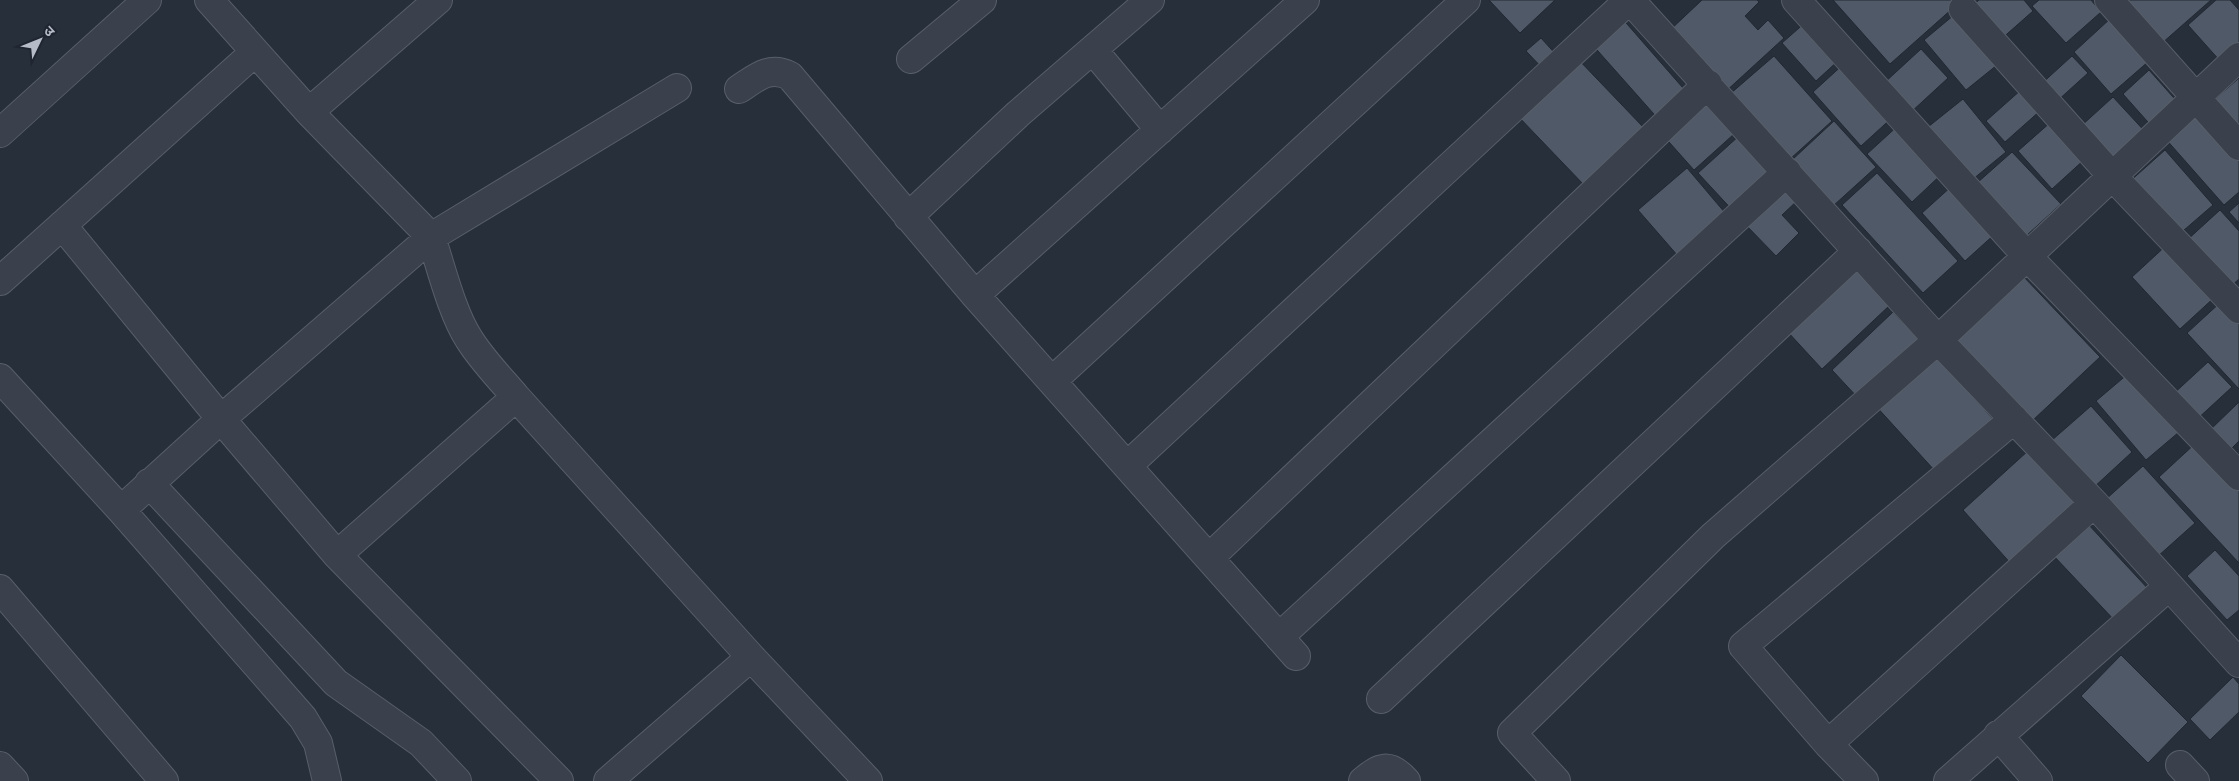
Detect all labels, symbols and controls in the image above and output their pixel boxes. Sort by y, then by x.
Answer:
north arrow [15,15,65,65]
text: उ [41,23,59,40]

